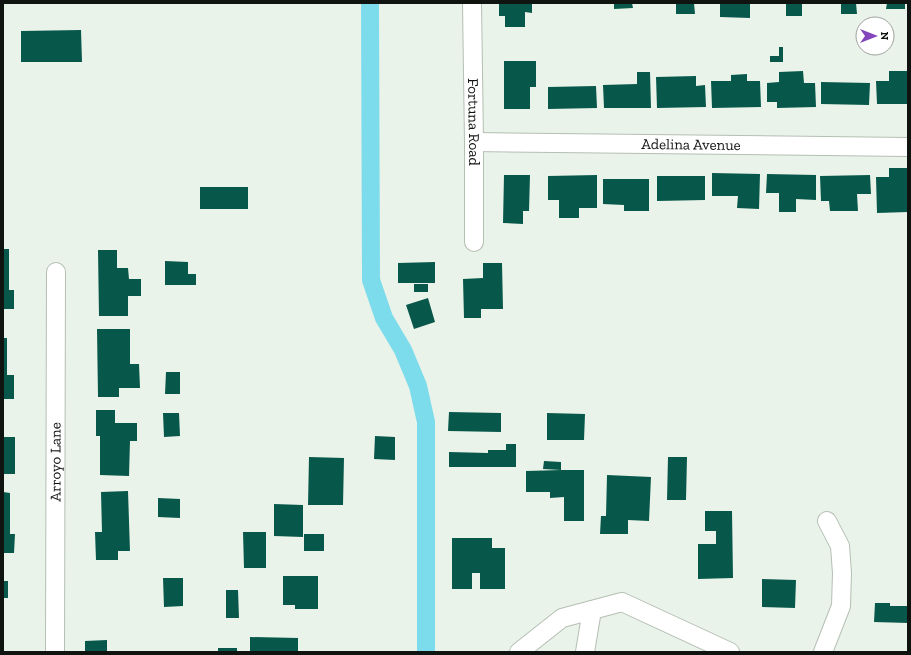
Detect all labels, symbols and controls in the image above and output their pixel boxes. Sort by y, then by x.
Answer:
north arrow [855,16,895,56]
text: N [878,32,891,41]
street label: Fortuna Road [464,78,483,167]
street label: Adelina Avenue [641,135,741,154]
street label: Arroyo Lane [46,422,65,502]

